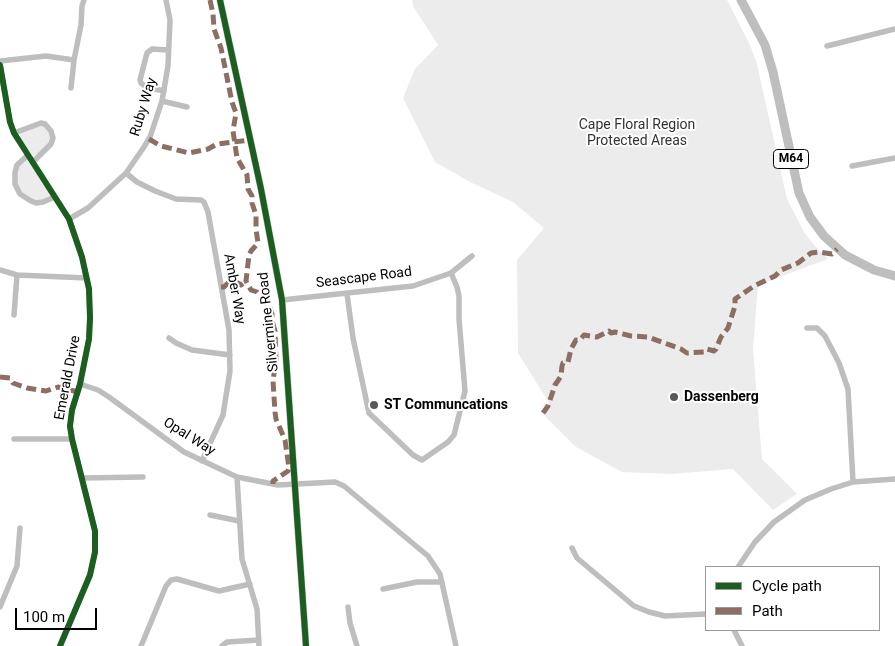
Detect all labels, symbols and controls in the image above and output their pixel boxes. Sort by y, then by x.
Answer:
street label: Ruby Way [127,76,161,138]
park label: Cape Floral Region Protected Areas [579,117,695,150]
road number: M64 [774,150,808,168]
street label: Amber Way [220,252,248,326]
street label: Seascape Road [315,264,413,292]
street label: Silvermine Road [255,271,283,373]
street label: Emerald Drive [52,334,84,422]
place label: Dassenberg [684,389,759,405]
marker: Dassenberg [668,391,680,403]
place label: ST Communcations [384,397,508,413]
marker: ST Communcations [368,399,380,411]
street label: Opal Way [160,414,218,460]
legend [705,566,880,631]
text: Cycle path [752,577,822,595]
scale bar [18,598,100,630]
text: Path [752,602,783,620]
text: 100 m [23,608,65,626]

